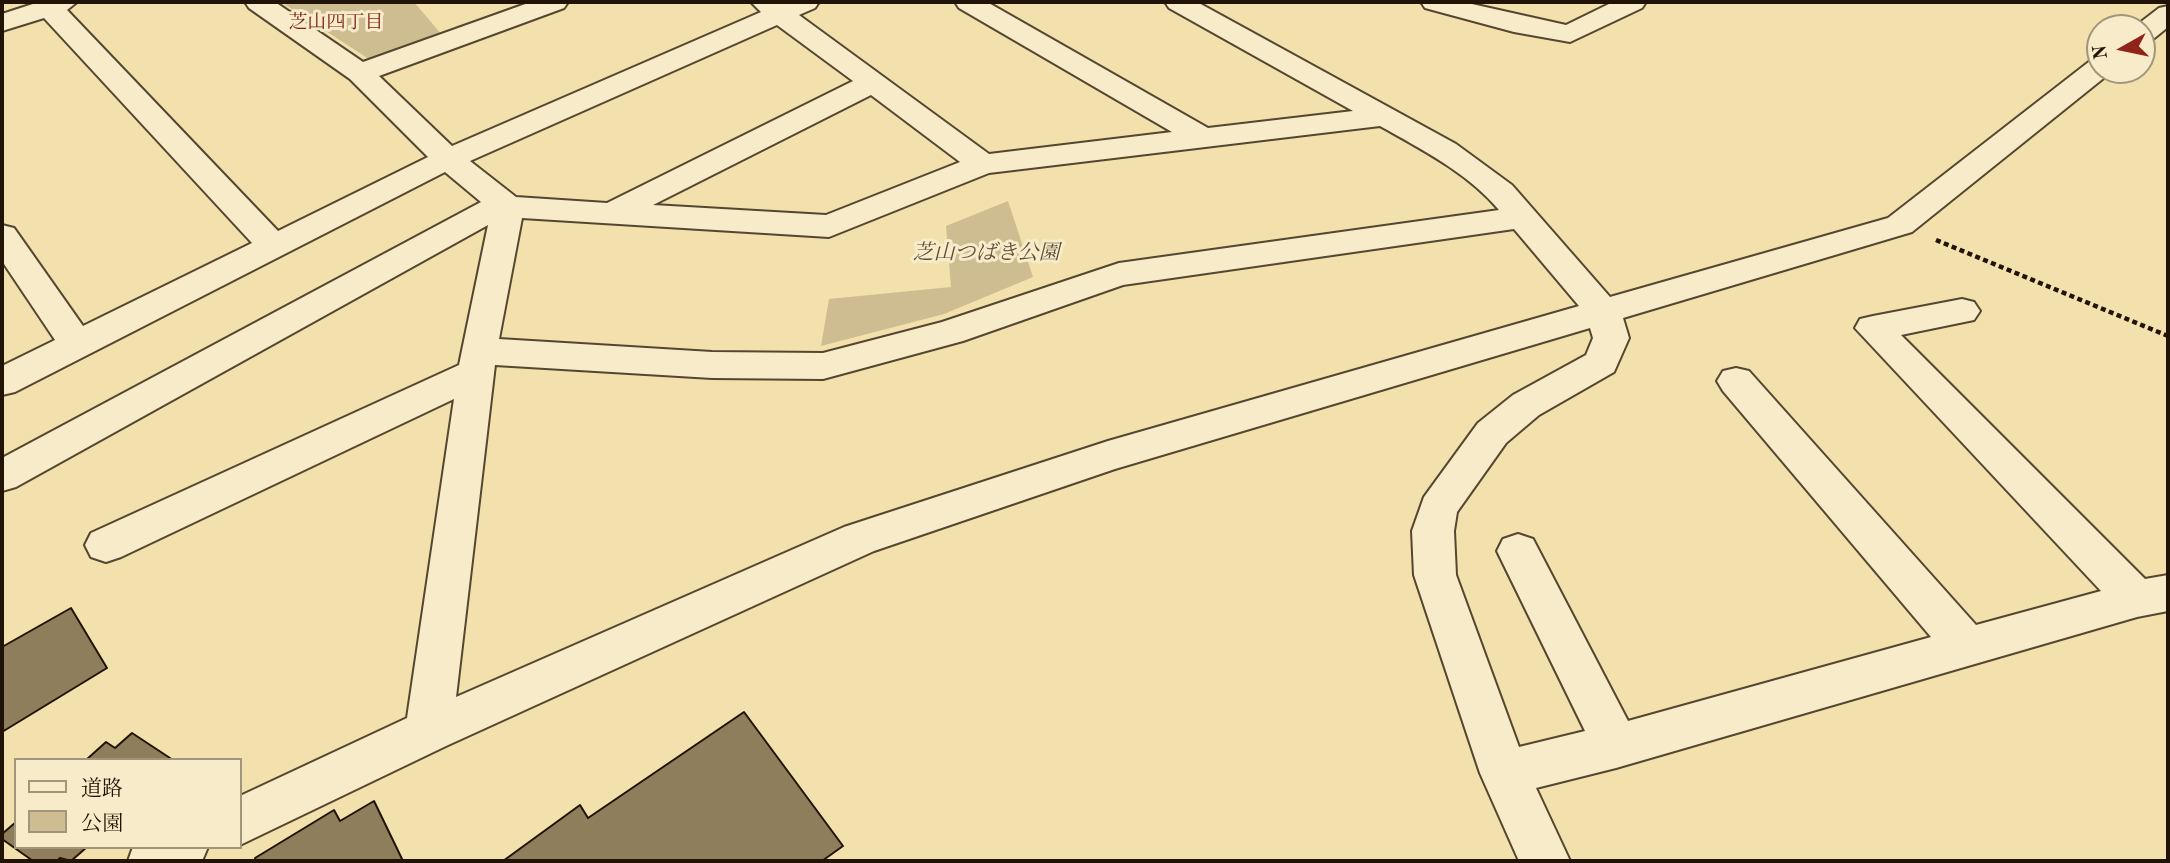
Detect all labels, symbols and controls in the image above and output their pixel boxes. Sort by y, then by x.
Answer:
district label: 芝山四丁目 [289,12,383,34]
north arrow [2086,14,2156,84]
text: N [2091,43,2112,61]
park label: 芝山つばき公園 [913,240,1059,266]
legend [14,758,242,849]
text: 道路 [81,779,123,800]
text: 公園 [81,814,123,835]

